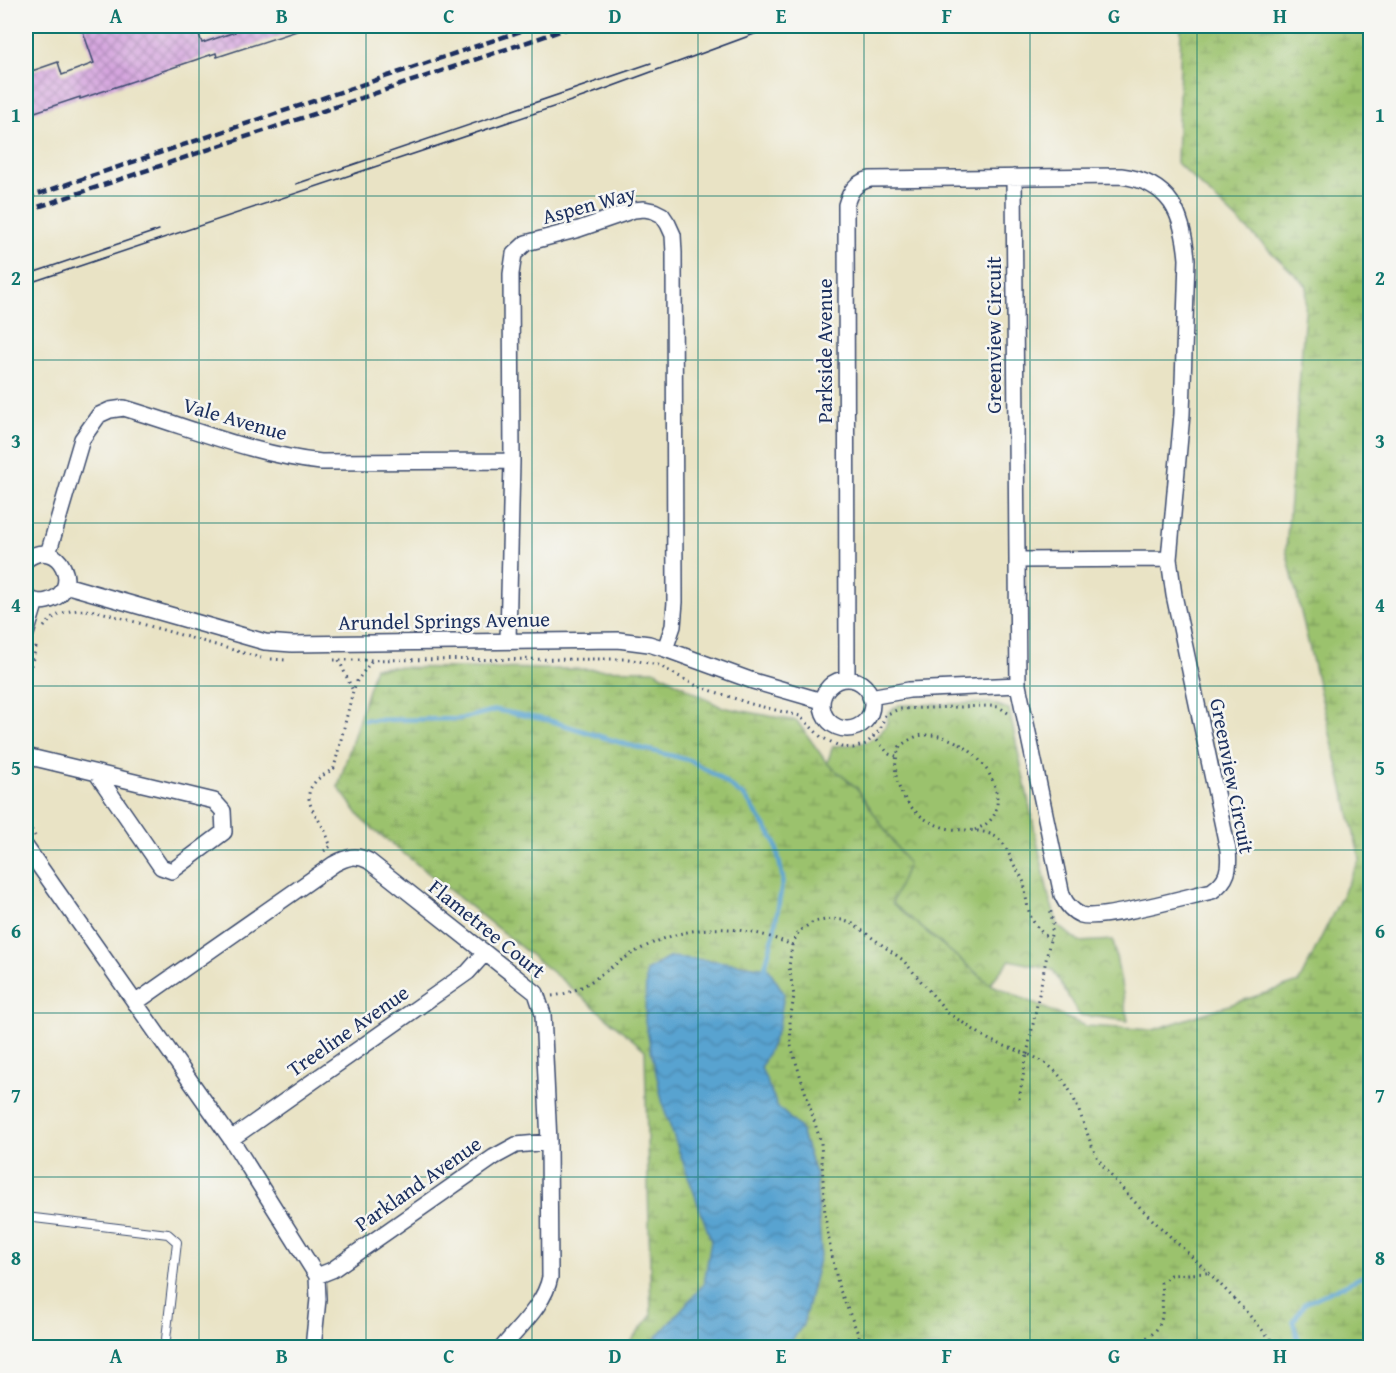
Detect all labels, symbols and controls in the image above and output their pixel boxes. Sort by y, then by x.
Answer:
text: A [110,1,123,30]
text: B [276,1,288,30]
text: C [443,1,455,30]
text: D [608,1,622,30]
text: E [776,1,787,30]
text: F [942,1,952,30]
text: G [1108,1,1120,30]
text: H [1273,1,1287,30]
text: 1 [11,100,21,129]
text: 1 [1375,100,1385,129]
street label: Aspen Way [538,177,640,232]
street label: Greenview Circuit [978,256,1009,414]
text: 2 [11,263,21,292]
text: 2 [1375,263,1385,292]
street label: Parkside Avenue [809,278,840,423]
street label: Vale Avenue [179,389,291,448]
text: 3 [11,426,21,455]
text: 3 [1375,426,1385,455]
text: 4 [11,590,21,619]
text: 4 [1375,590,1385,619]
street label: Arundel Springs Avenue [338,603,550,638]
street label: Greenview Circuit [1202,696,1263,857]
text: 5 [11,753,21,782]
text: 5 [1375,753,1385,782]
street label: Flametree Court [422,872,553,986]
text: 6 [11,916,21,945]
text: 6 [1375,916,1385,945]
street label: Treeline Avenue [280,977,415,1084]
text: 7 [11,1080,21,1109]
text: 7 [1375,1080,1385,1109]
street label: Parkland Avenue [348,1128,488,1239]
text: 8 [11,1243,21,1272]
text: 8 [1375,1243,1385,1272]
text: A [110,1341,123,1370]
text: B [276,1341,288,1370]
text: C [443,1341,455,1370]
text: D [608,1341,622,1370]
text: E [776,1341,787,1370]
text: F [942,1341,952,1370]
text: G [1108,1341,1120,1370]
text: H [1273,1341,1287,1370]

